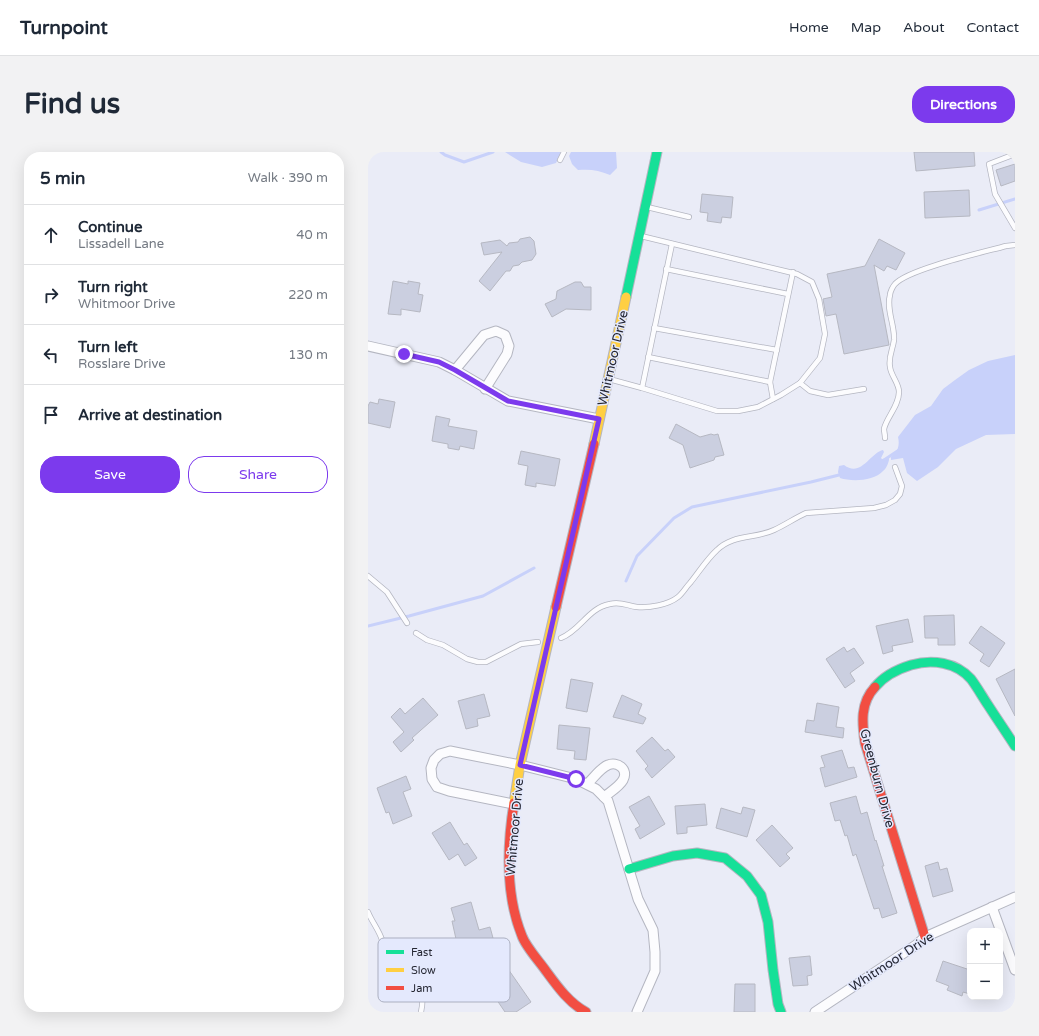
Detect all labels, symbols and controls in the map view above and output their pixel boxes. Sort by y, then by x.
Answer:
text: Turnpoint [20,17,108,39]
text: Home [789,19,829,36]
text: Map [851,19,881,36]
text: About [903,19,945,36]
text: Contact [967,19,1019,36]
button: Directions [912,86,1015,123]
text: Find us [24,87,120,121]
text: 5 min [40,168,85,189]
text: Walk · 390 m [248,170,328,186]
text: Continue [78,218,142,236]
icon: ahead [40,224,62,246]
text: 40 m [296,227,328,243]
text: Lissadell Lane [78,236,164,252]
text: Turn right [78,278,148,296]
icon: right [40,284,62,306]
text: 220 m [288,287,328,303]
text: Whitmoor Drive [78,296,175,312]
street label: Whitmoor Drive [594,309,632,407]
text: Turn left [78,338,138,356]
icon: left [40,344,62,366]
route end [395,345,413,363]
text: 130 m [288,347,328,363]
text: Rosslare Drive [78,356,166,372]
icon: arrive [40,404,62,426]
text: Arrive at destination [78,406,222,424]
button: Save [40,456,180,493]
button: Share [188,456,328,493]
street label: Greenburn Drive [856,727,898,829]
route start [567,770,585,788]
street label: Whitmoor Drive [503,778,527,876]
map controls [967,928,1003,1000]
button: + [967,928,1003,964]
street label: Whitmoor Drive [846,929,937,995]
legend [378,938,510,1002]
text: Fast [411,946,432,959]
text: Slow [411,964,436,977]
button: − [967,964,1003,1000]
text: Jam [411,982,432,995]

